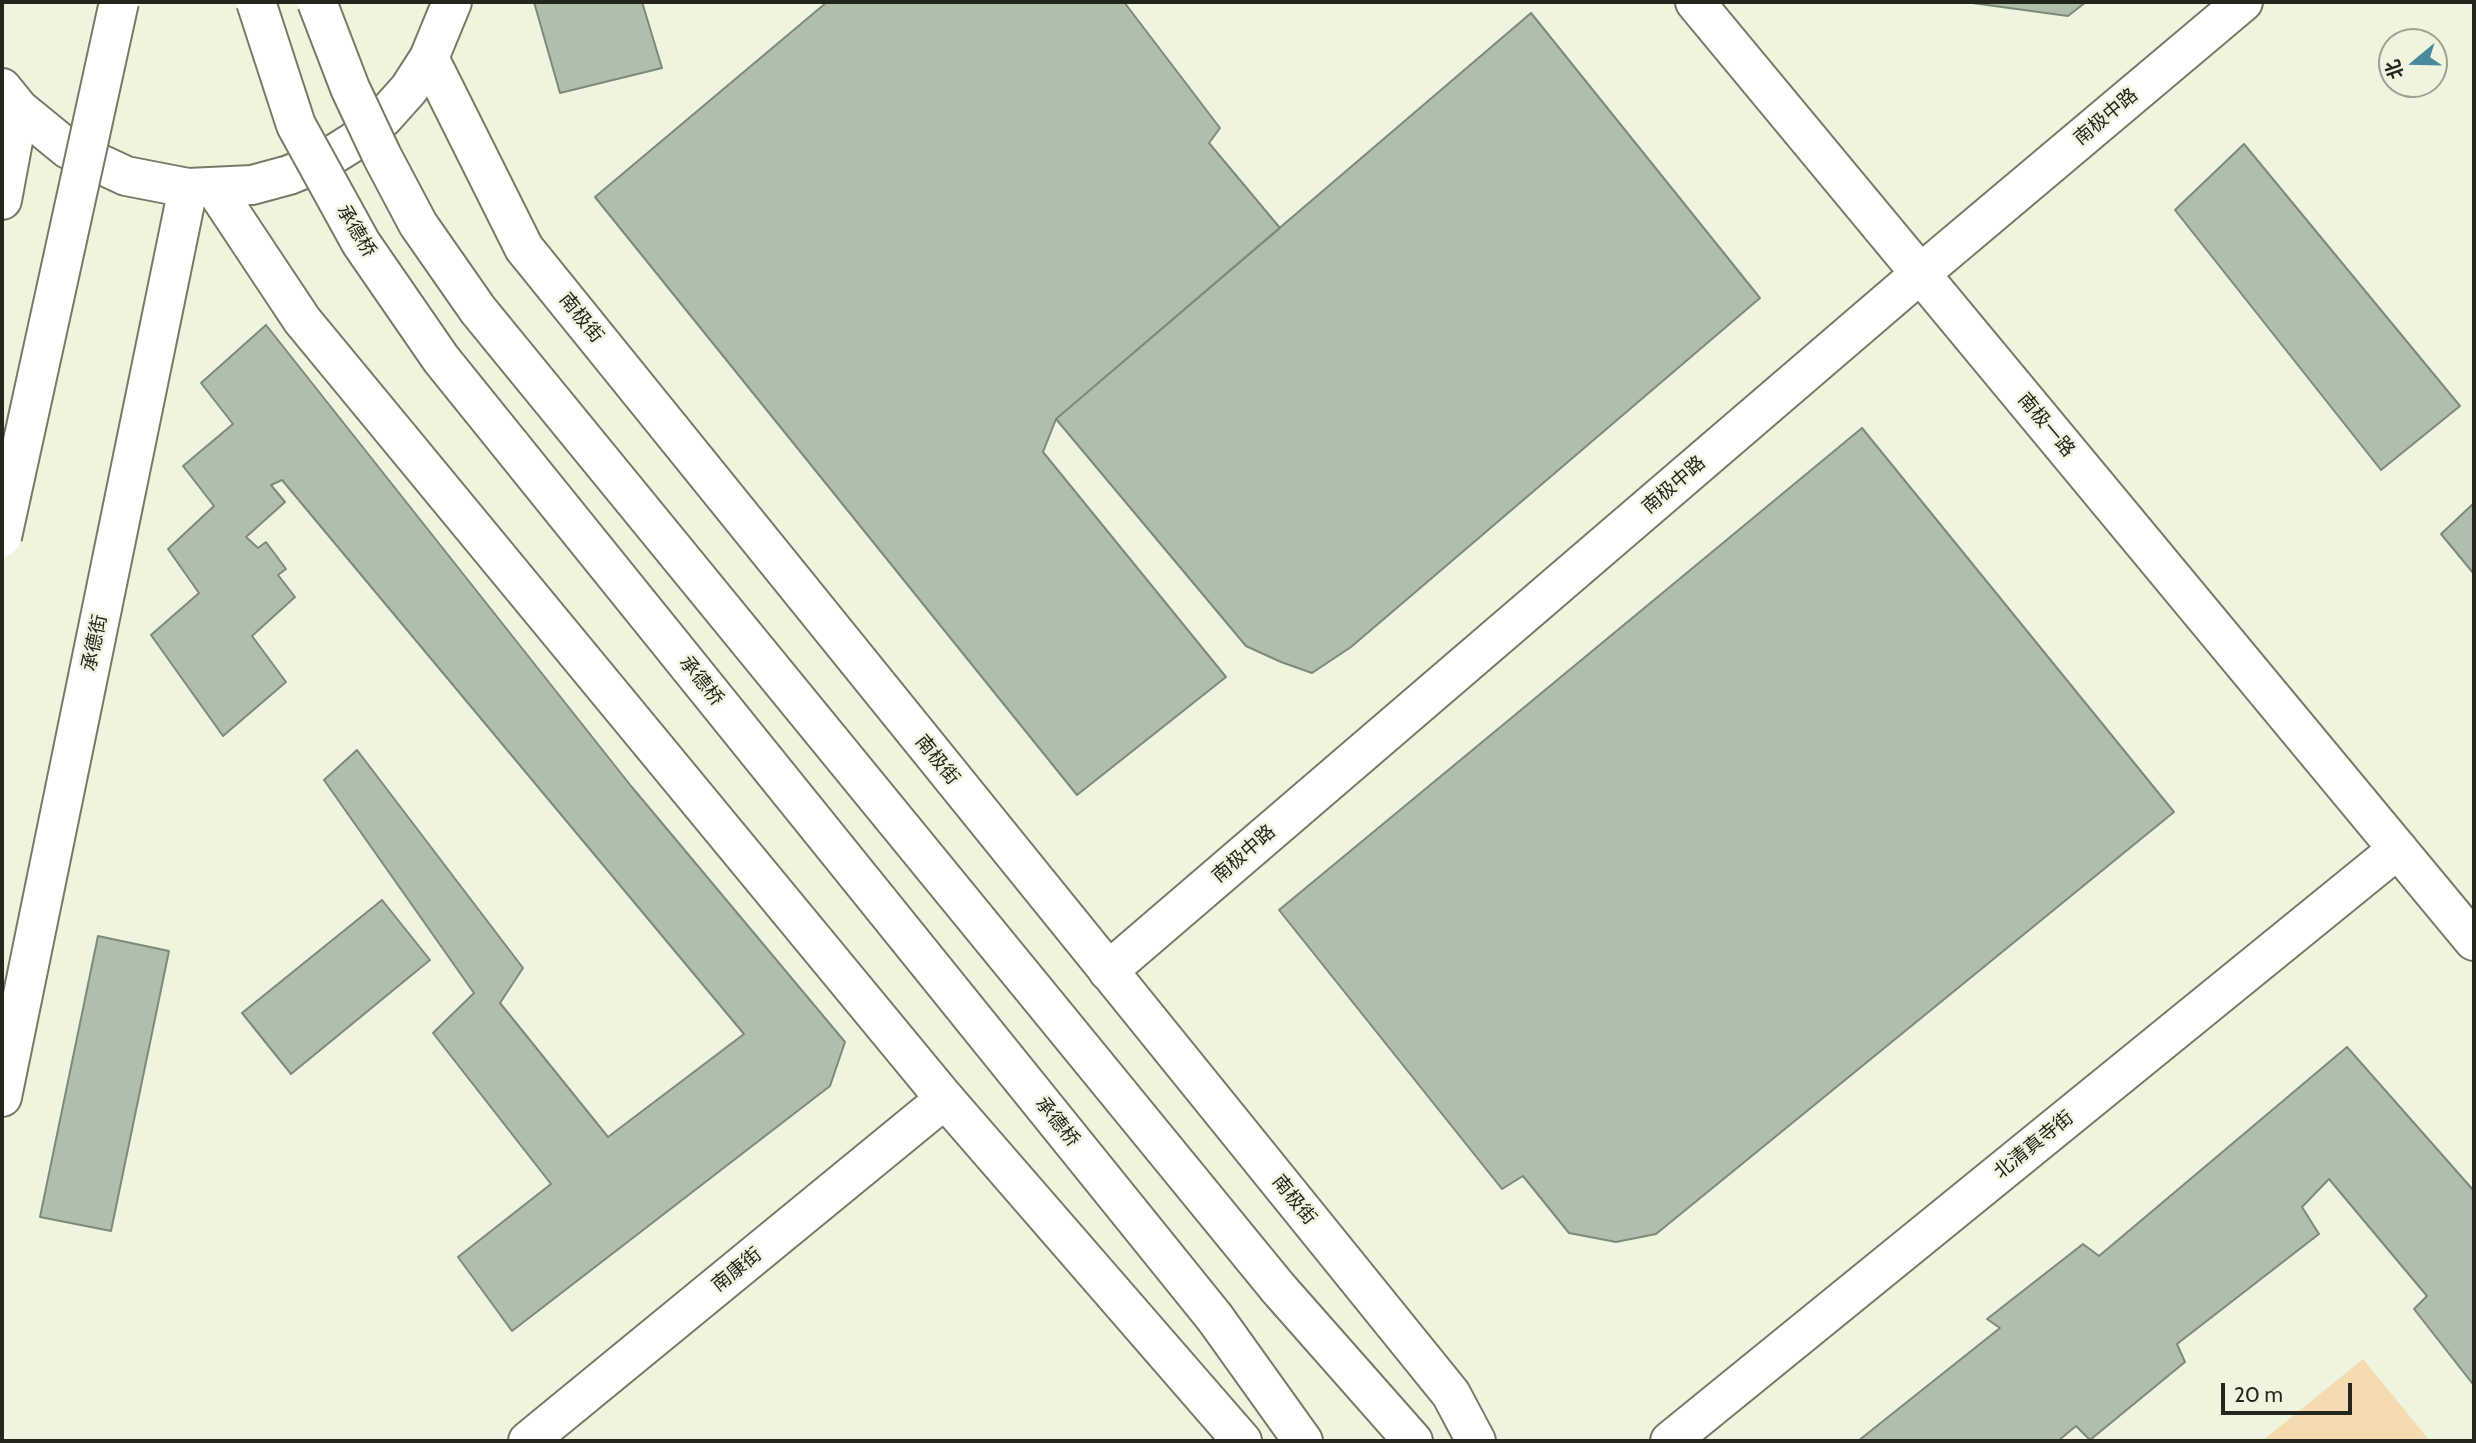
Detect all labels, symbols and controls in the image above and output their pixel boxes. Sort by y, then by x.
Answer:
north arrow [2378,28,2448,98]
text: 北 [2381,57,2409,82]
street label: 南极中路 [2070,84,2142,150]
street label: 承德桥 [332,201,380,261]
street label: 南极街 [554,289,608,347]
street label: 南极一路 [2013,389,2079,461]
street label: 南极中路 [1638,451,1710,519]
street label: 承德街 [78,613,112,673]
street label: 承德桥 [674,652,728,710]
street label: 南极街 [910,731,964,789]
street label: 南极中路 [1208,820,1280,888]
street label: 承德桥 [1030,1093,1084,1151]
street label: 北清真寺街 [1990,1106,2078,1184]
street label: 南极街 [1267,1171,1321,1229]
street label: 南康街 [708,1243,766,1297]
scale bar [2224,1370,2355,1414]
text: 20 m [2234,1382,2283,1407]

